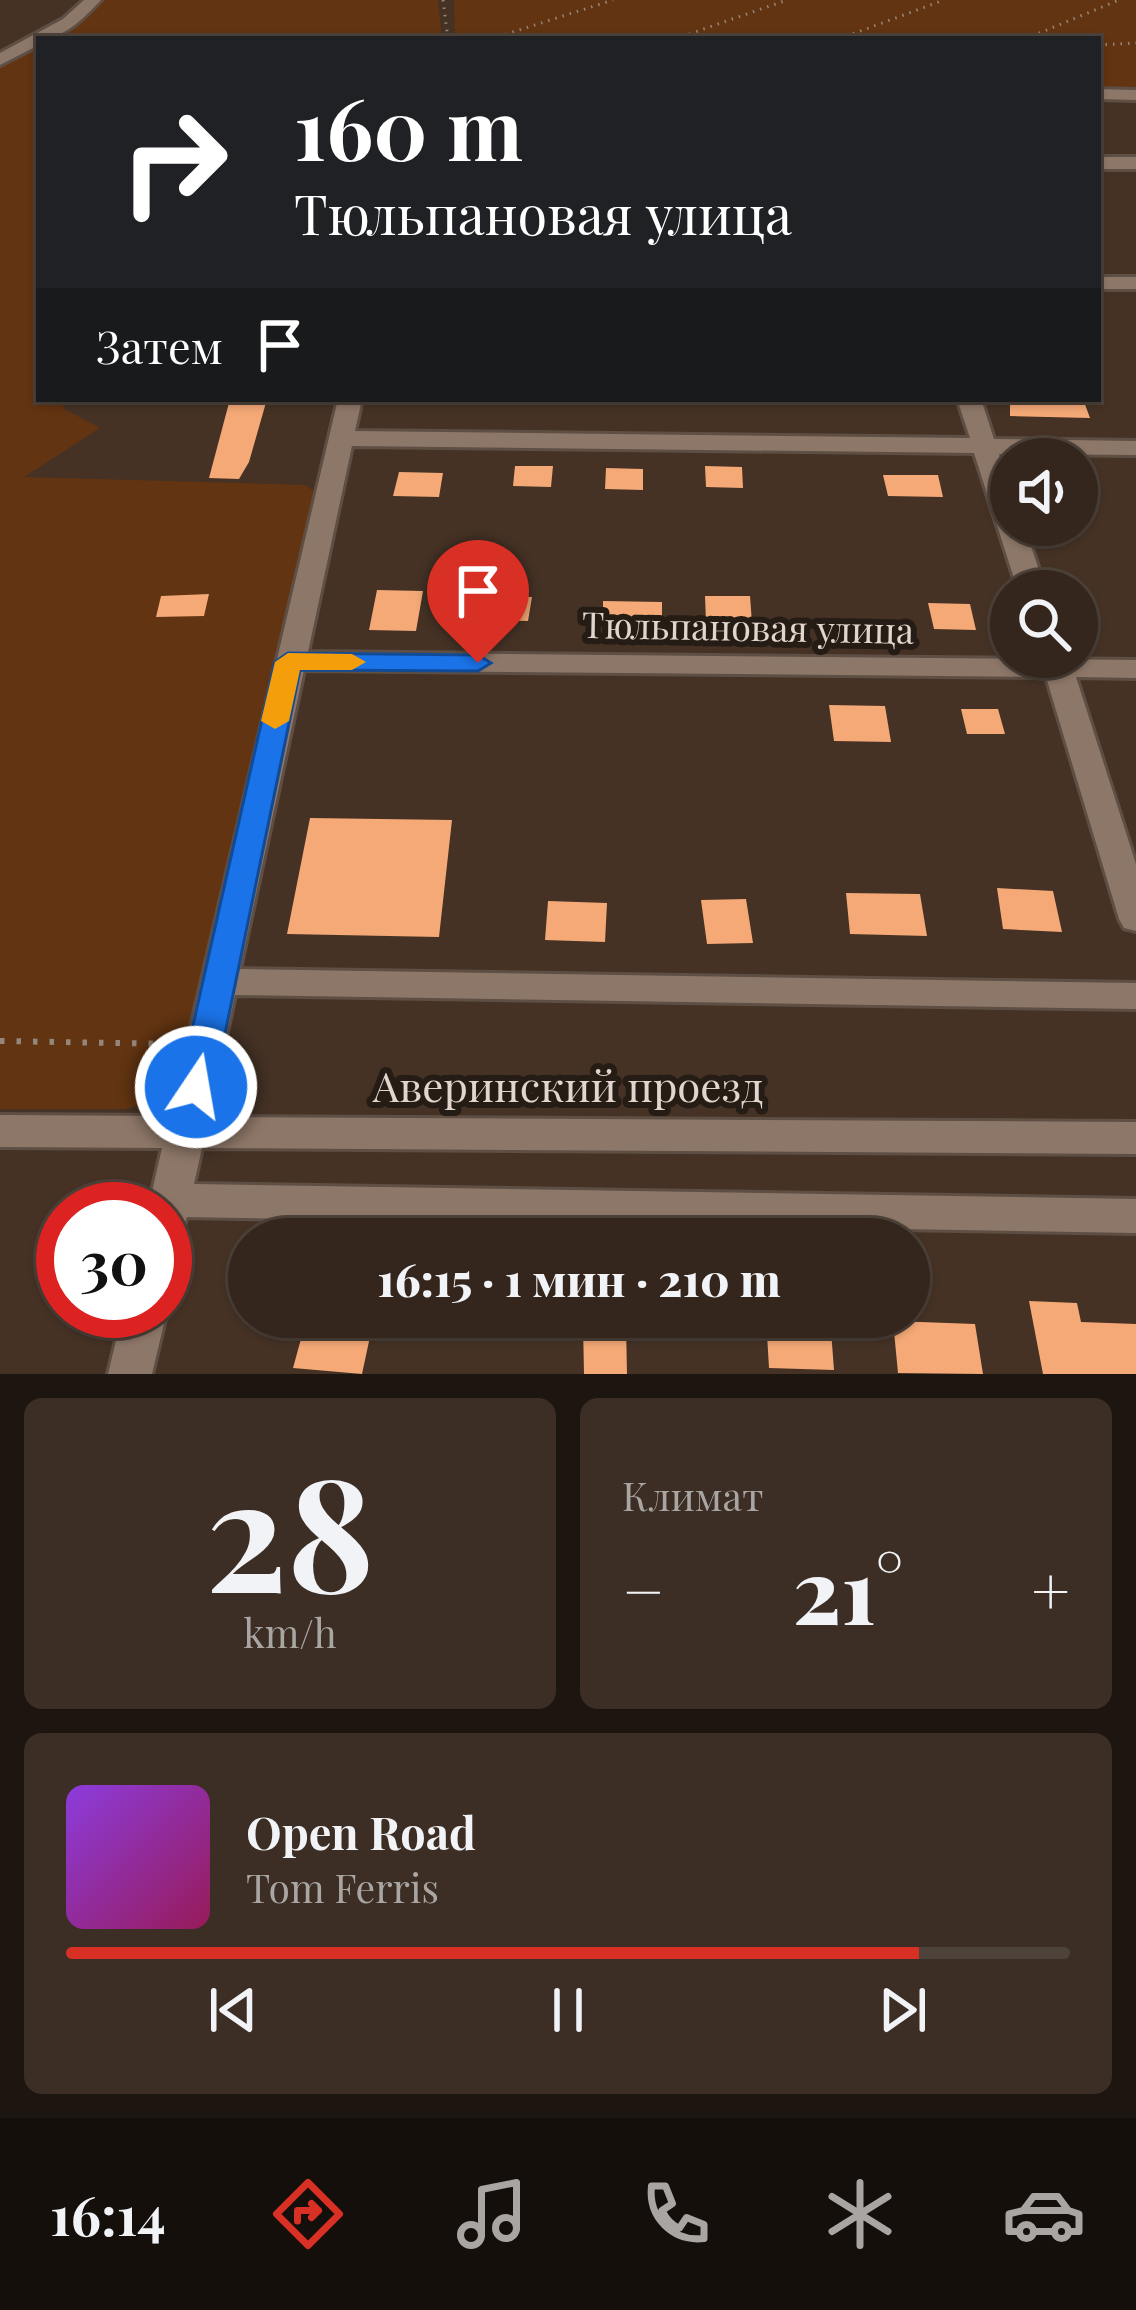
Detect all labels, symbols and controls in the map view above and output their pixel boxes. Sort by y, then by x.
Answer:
text: 160 m [294,70,523,182]
icon: right [96,84,252,240]
text: Тюльпановая улица [294,177,792,249]
icon: arrive [247,312,313,378]
text: Затем [96,315,223,375]
map controls [990,438,1098,678]
button: sound [990,438,1098,546]
pin [427,540,529,663]
icon: arrive [445,558,511,624]
button: search [990,570,1098,678]
street label: Тюльпановая улица [582,599,914,653]
position arrow [133,1024,259,1150]
street label: Аверинский проезд [372,1057,763,1113]
speed limit sign: 30 [36,1182,192,1338]
text: 16:15 · 1 мин · 210 m [377,1248,781,1308]
text: 28 [205,1424,375,1632]
text: Климат [622,1469,764,1521]
text: 21° [793,1528,903,1648]
text: − [622,1545,665,1633]
text: + [1031,1545,1070,1633]
text: km/h [243,1606,337,1658]
text: Open Road [246,1801,476,1861]
text: Tom Ferris [246,1861,439,1913]
icon: previous [200,1977,266,2043]
icon: pause [535,1977,601,2043]
icon: next [870,1977,936,2043]
icon: directions [266,2172,350,2256]
icon: music [450,2172,534,2256]
icon: phone [634,2172,718,2256]
icon: climate [818,2172,902,2256]
icon: car [1002,2172,1086,2256]
text: 16:14 [50,2178,166,2250]

